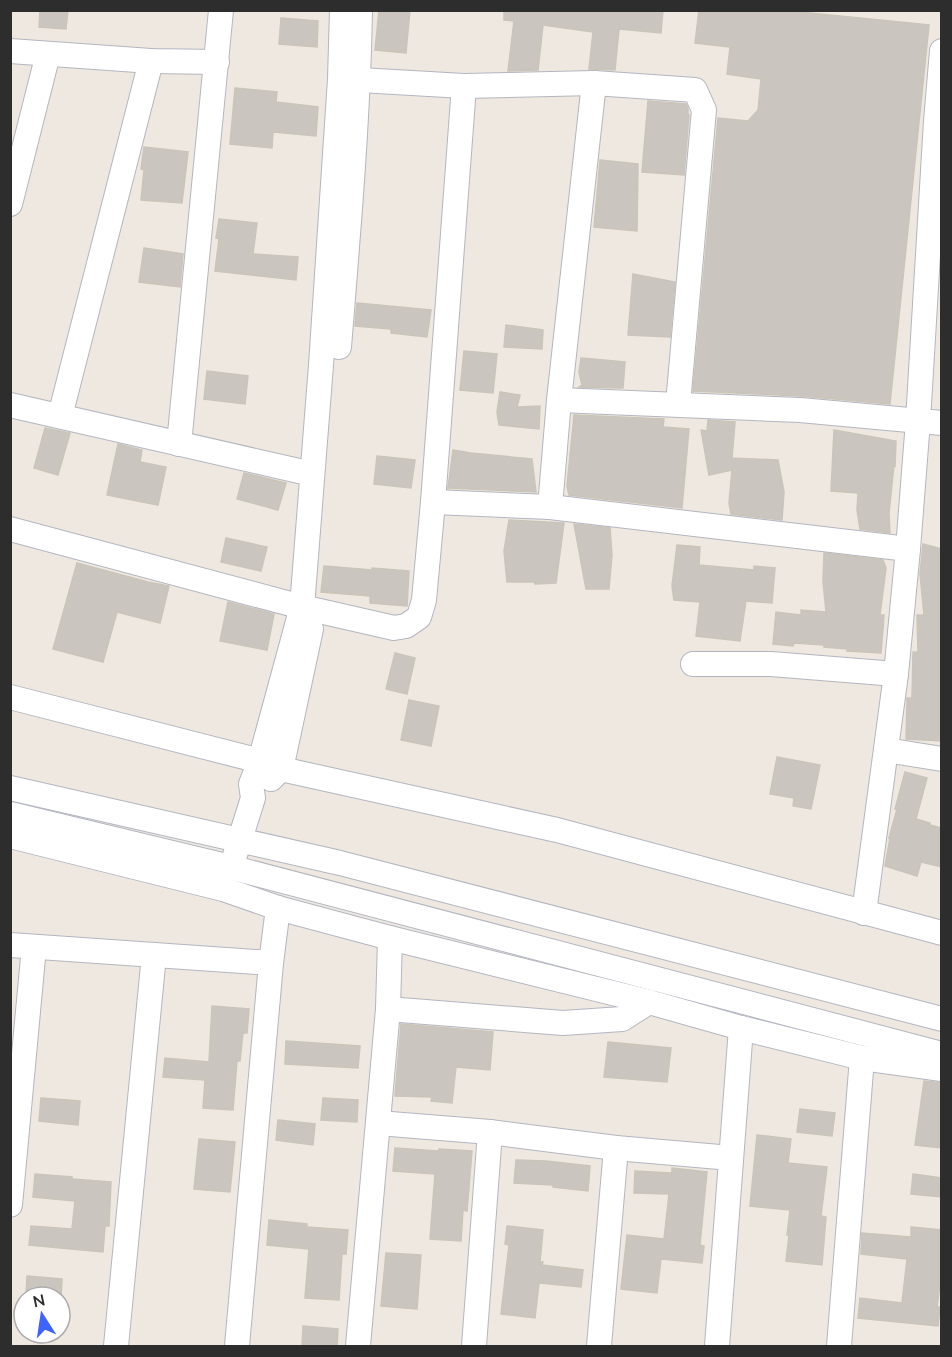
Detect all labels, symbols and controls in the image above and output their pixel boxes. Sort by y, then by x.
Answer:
north arrow [12,1285,72,1345]
text: N [31,1289,47,1313]

